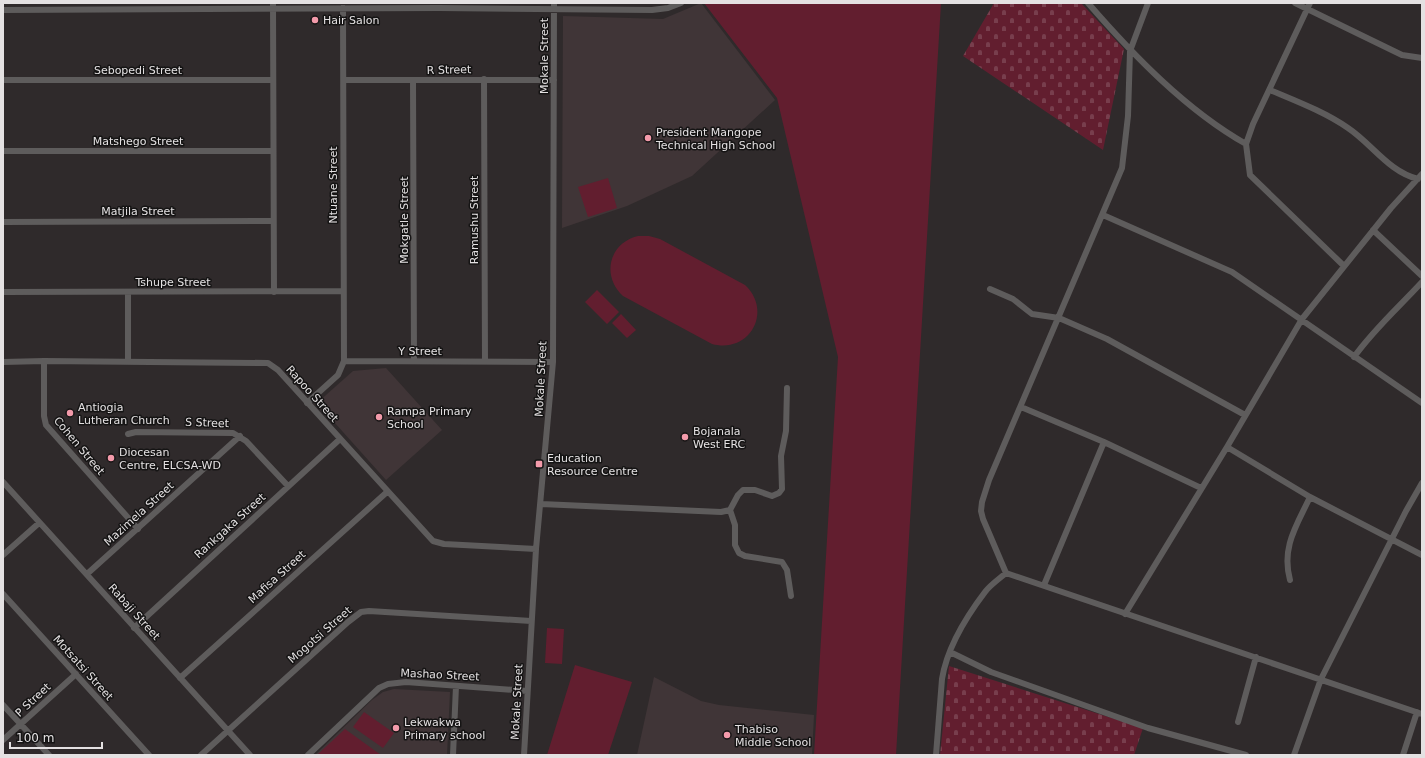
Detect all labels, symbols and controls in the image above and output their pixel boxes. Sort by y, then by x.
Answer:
place label: Hair Salon [323,14,380,27]
marker: Hair Salon [310,15,320,25]
street label: Mokale Street [538,17,551,94]
street label: R Street [427,63,472,77]
street label: Sebopedi Street [94,64,183,77]
place label: President Mangope Technical High School [655,126,775,152]
marker: President Mangope Technical High School [643,133,653,143]
street label: Matshego Street [93,135,184,148]
street label: Ntuane Street [327,146,340,223]
street label: Ramushu Street [468,175,481,264]
street label: Mokgatle Street [398,176,411,264]
street label: Matjila Street [101,205,175,218]
street label: Tshupe Street [134,276,211,289]
street label: Mokale Street [533,340,550,417]
street label: Y Street [397,345,443,358]
street label: Rapoo Street [283,363,341,425]
place label: Antiogia Lutheran Church [78,401,170,427]
place label: Rampa Primary School [387,405,472,431]
marker: Antiogia Lutheran Church [65,408,75,418]
marker: Rampa Primary School [374,412,384,422]
street label: Cohen Street [51,414,108,478]
street label: S Street [185,416,230,430]
place label: Bojanala West ERC [693,425,746,451]
marker: Bojanala West ERC [680,432,690,442]
place label: Diocesan Centre, ELCSA-WD [119,446,221,472]
place label: Education Resource Centre [547,452,638,478]
marker: Diocesan Centre, ELCSA-WD [106,453,116,463]
marker: Education Resource Centre [534,459,544,469]
street label: Mazimela Street [101,479,177,549]
street label: Rankgaka Street [192,490,269,561]
street label: Mafisa Street [246,547,309,606]
street label: Rabaji Street [105,581,163,643]
street label: Mogotsi Street [286,603,355,666]
street label: Motsatsi Street [50,633,116,704]
street label: Mokale Street [509,663,526,740]
street label: Mashao Street [400,666,481,684]
street label: P Street [13,680,54,720]
place label: Lekwakwa Primary school [404,716,485,742]
marker: Lekwakwa Primary school [391,723,401,733]
place label: Thabiso Middle School [734,723,811,749]
scale bar [10,724,102,750]
marker: Thabiso Middle School [722,730,732,740]
text: 100 m [16,731,54,745]

